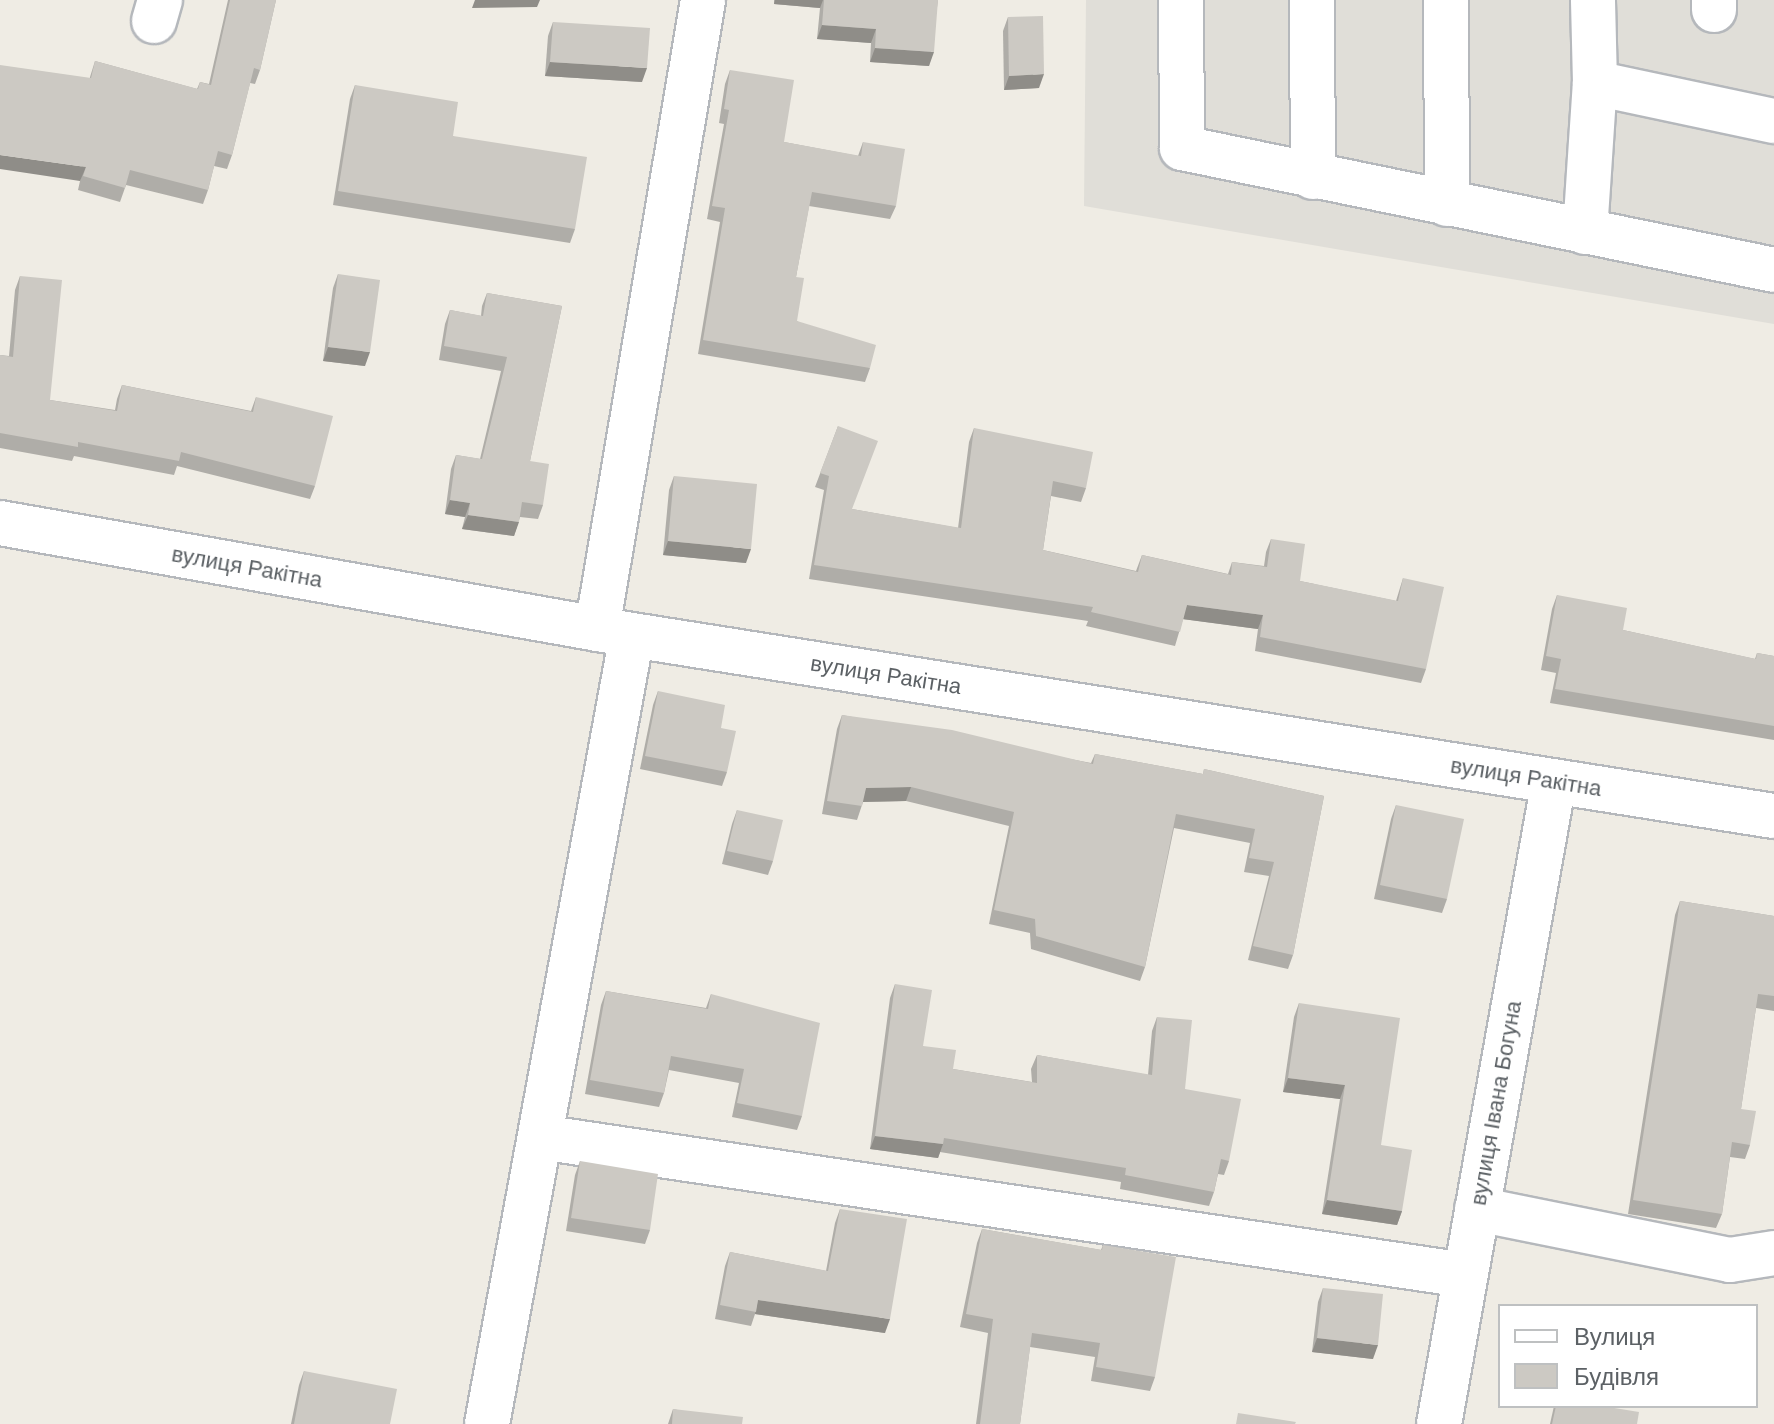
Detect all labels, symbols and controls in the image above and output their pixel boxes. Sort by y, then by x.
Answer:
street label: вулиця Ракітна [170,541,324,593]
street label: вулиця Ракітна [809,650,963,700]
street label: вулиця Ракітна [1449,752,1603,802]
street label: вулиця Івана Богуна [1465,999,1527,1207]
legend [1498,1304,1758,1408]
text: Вулиця [1574,1321,1655,1352]
text: Будівля [1574,1361,1659,1392]

